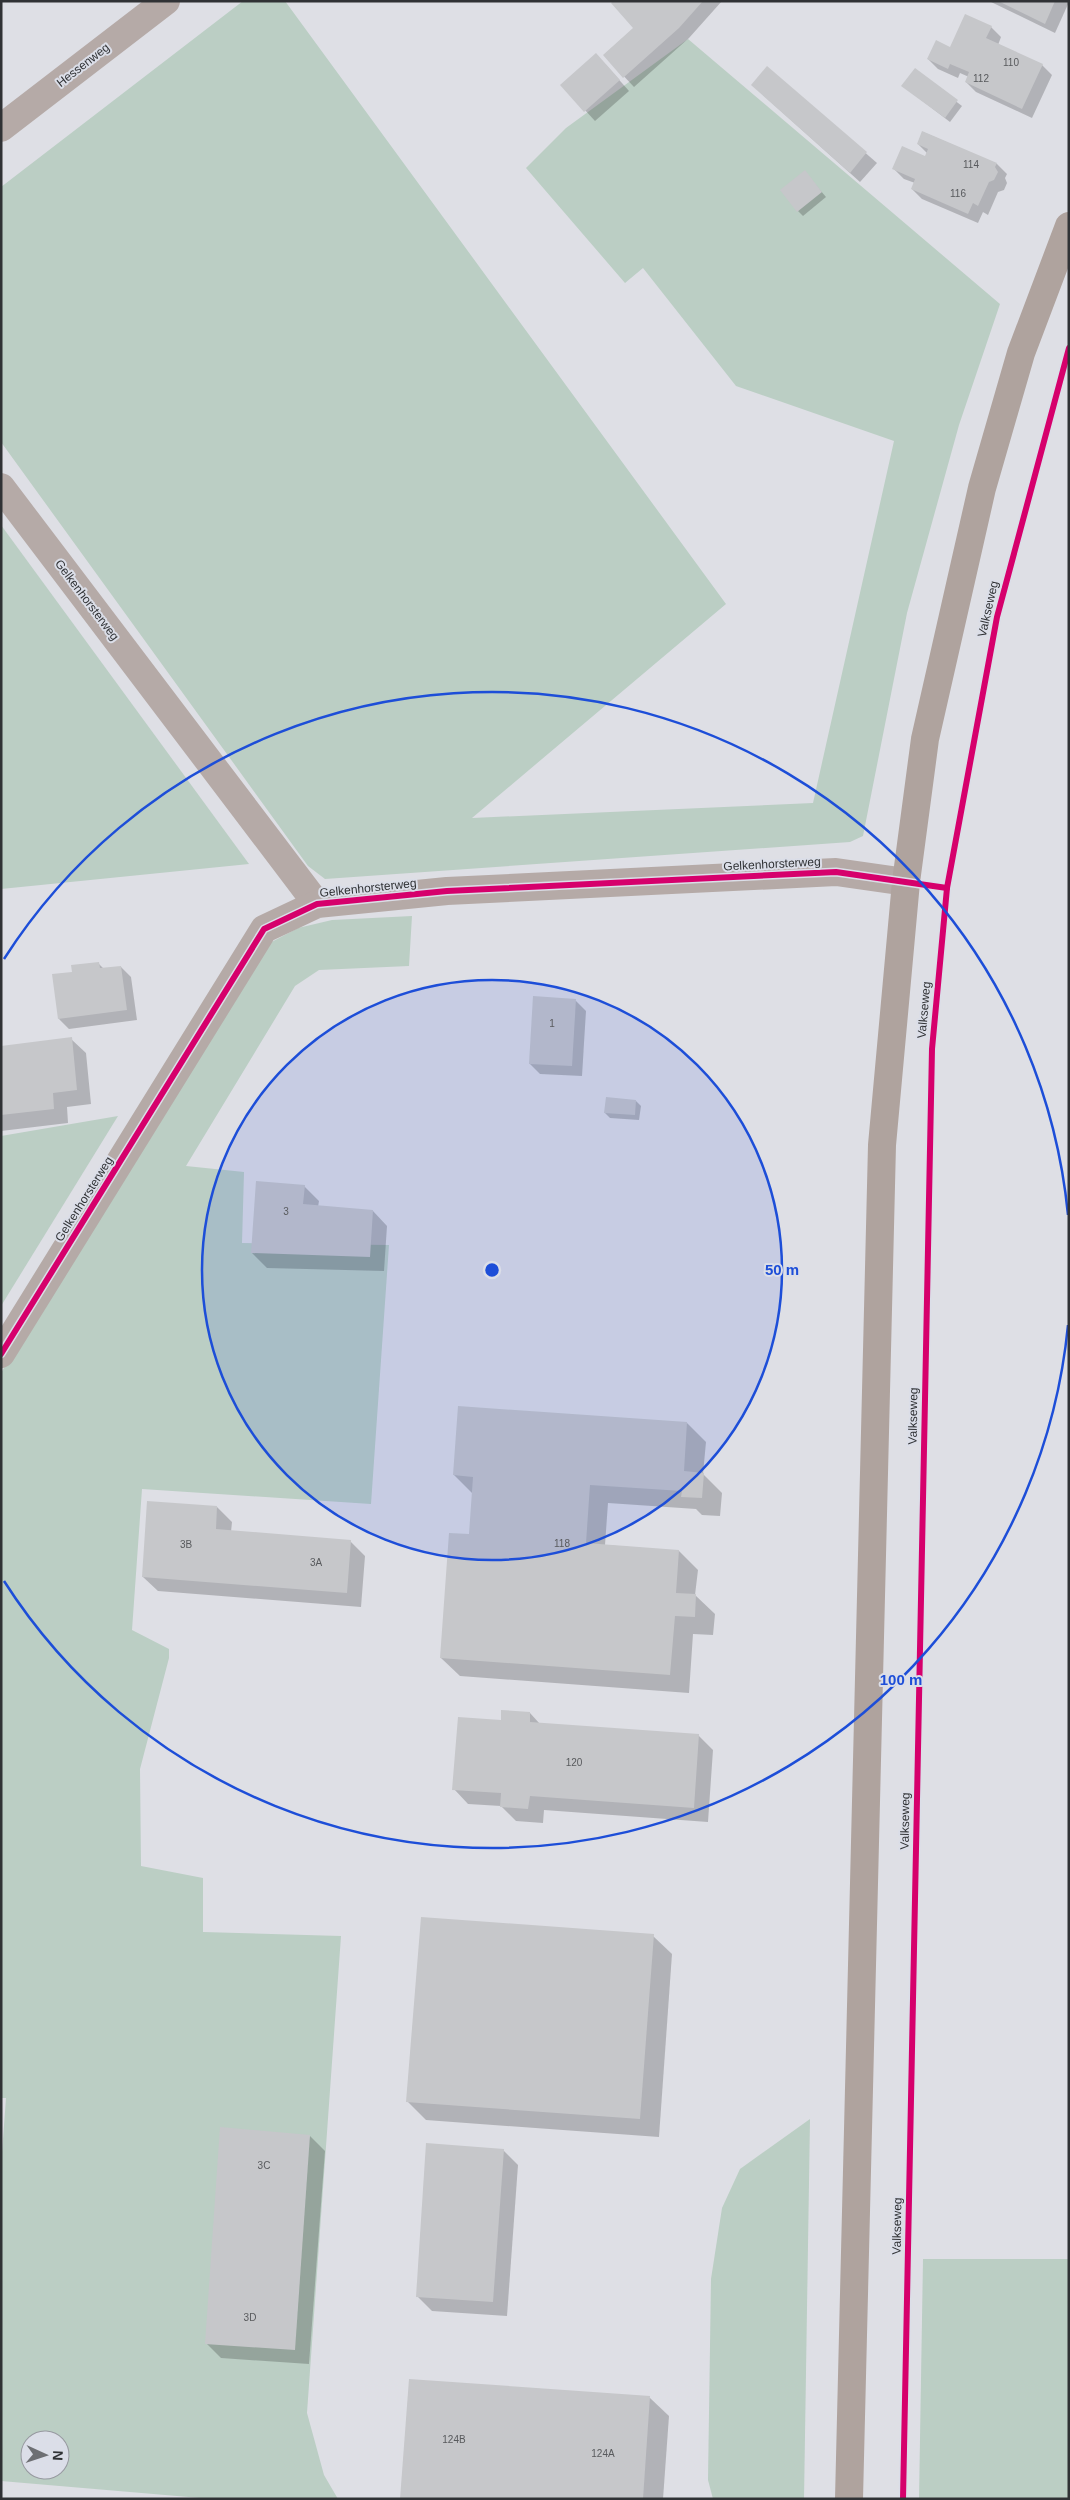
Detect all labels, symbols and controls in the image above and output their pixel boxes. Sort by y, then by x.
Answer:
street label: Hessenweg [54,40,112,90]
house number: 110 [1003,57,1019,68]
house number: 112 [973,73,989,84]
house number: 114 [963,159,979,170]
house number: 116 [950,188,966,199]
street label: Gelkenhorsterweg [52,557,122,643]
street label: Valkseweg [975,580,1001,638]
street label: Gelkenhorsterweg [723,854,821,874]
street label: Gelkenhorsterweg [319,876,417,900]
street label: Valkseweg [915,981,933,1039]
house number: 1 [549,1018,555,1029]
street label: Gelkenhorsterweg [52,1154,116,1244]
house number: 3 [283,1206,289,1217]
centre of rings [483,1261,501,1279]
text: 50 m [765,1261,799,1278]
street label: Valkseweg [906,1387,920,1445]
house number: 118 [554,1538,570,1549]
house number: 3B [180,1539,192,1550]
house number: 3A [310,1557,322,1568]
text: 100 m [880,1671,922,1688]
house number: 120 [566,1757,583,1768]
street label: Valkseweg [898,1792,912,1850]
house number: 3C [258,2160,270,2171]
street label: Valkseweg [890,2197,904,2255]
house number: 3D [244,2312,256,2323]
north arrow [20,2430,70,2480]
house number: 124B [442,2434,466,2445]
house number: 124A [591,2448,615,2459]
text: N [50,2450,66,2461]

